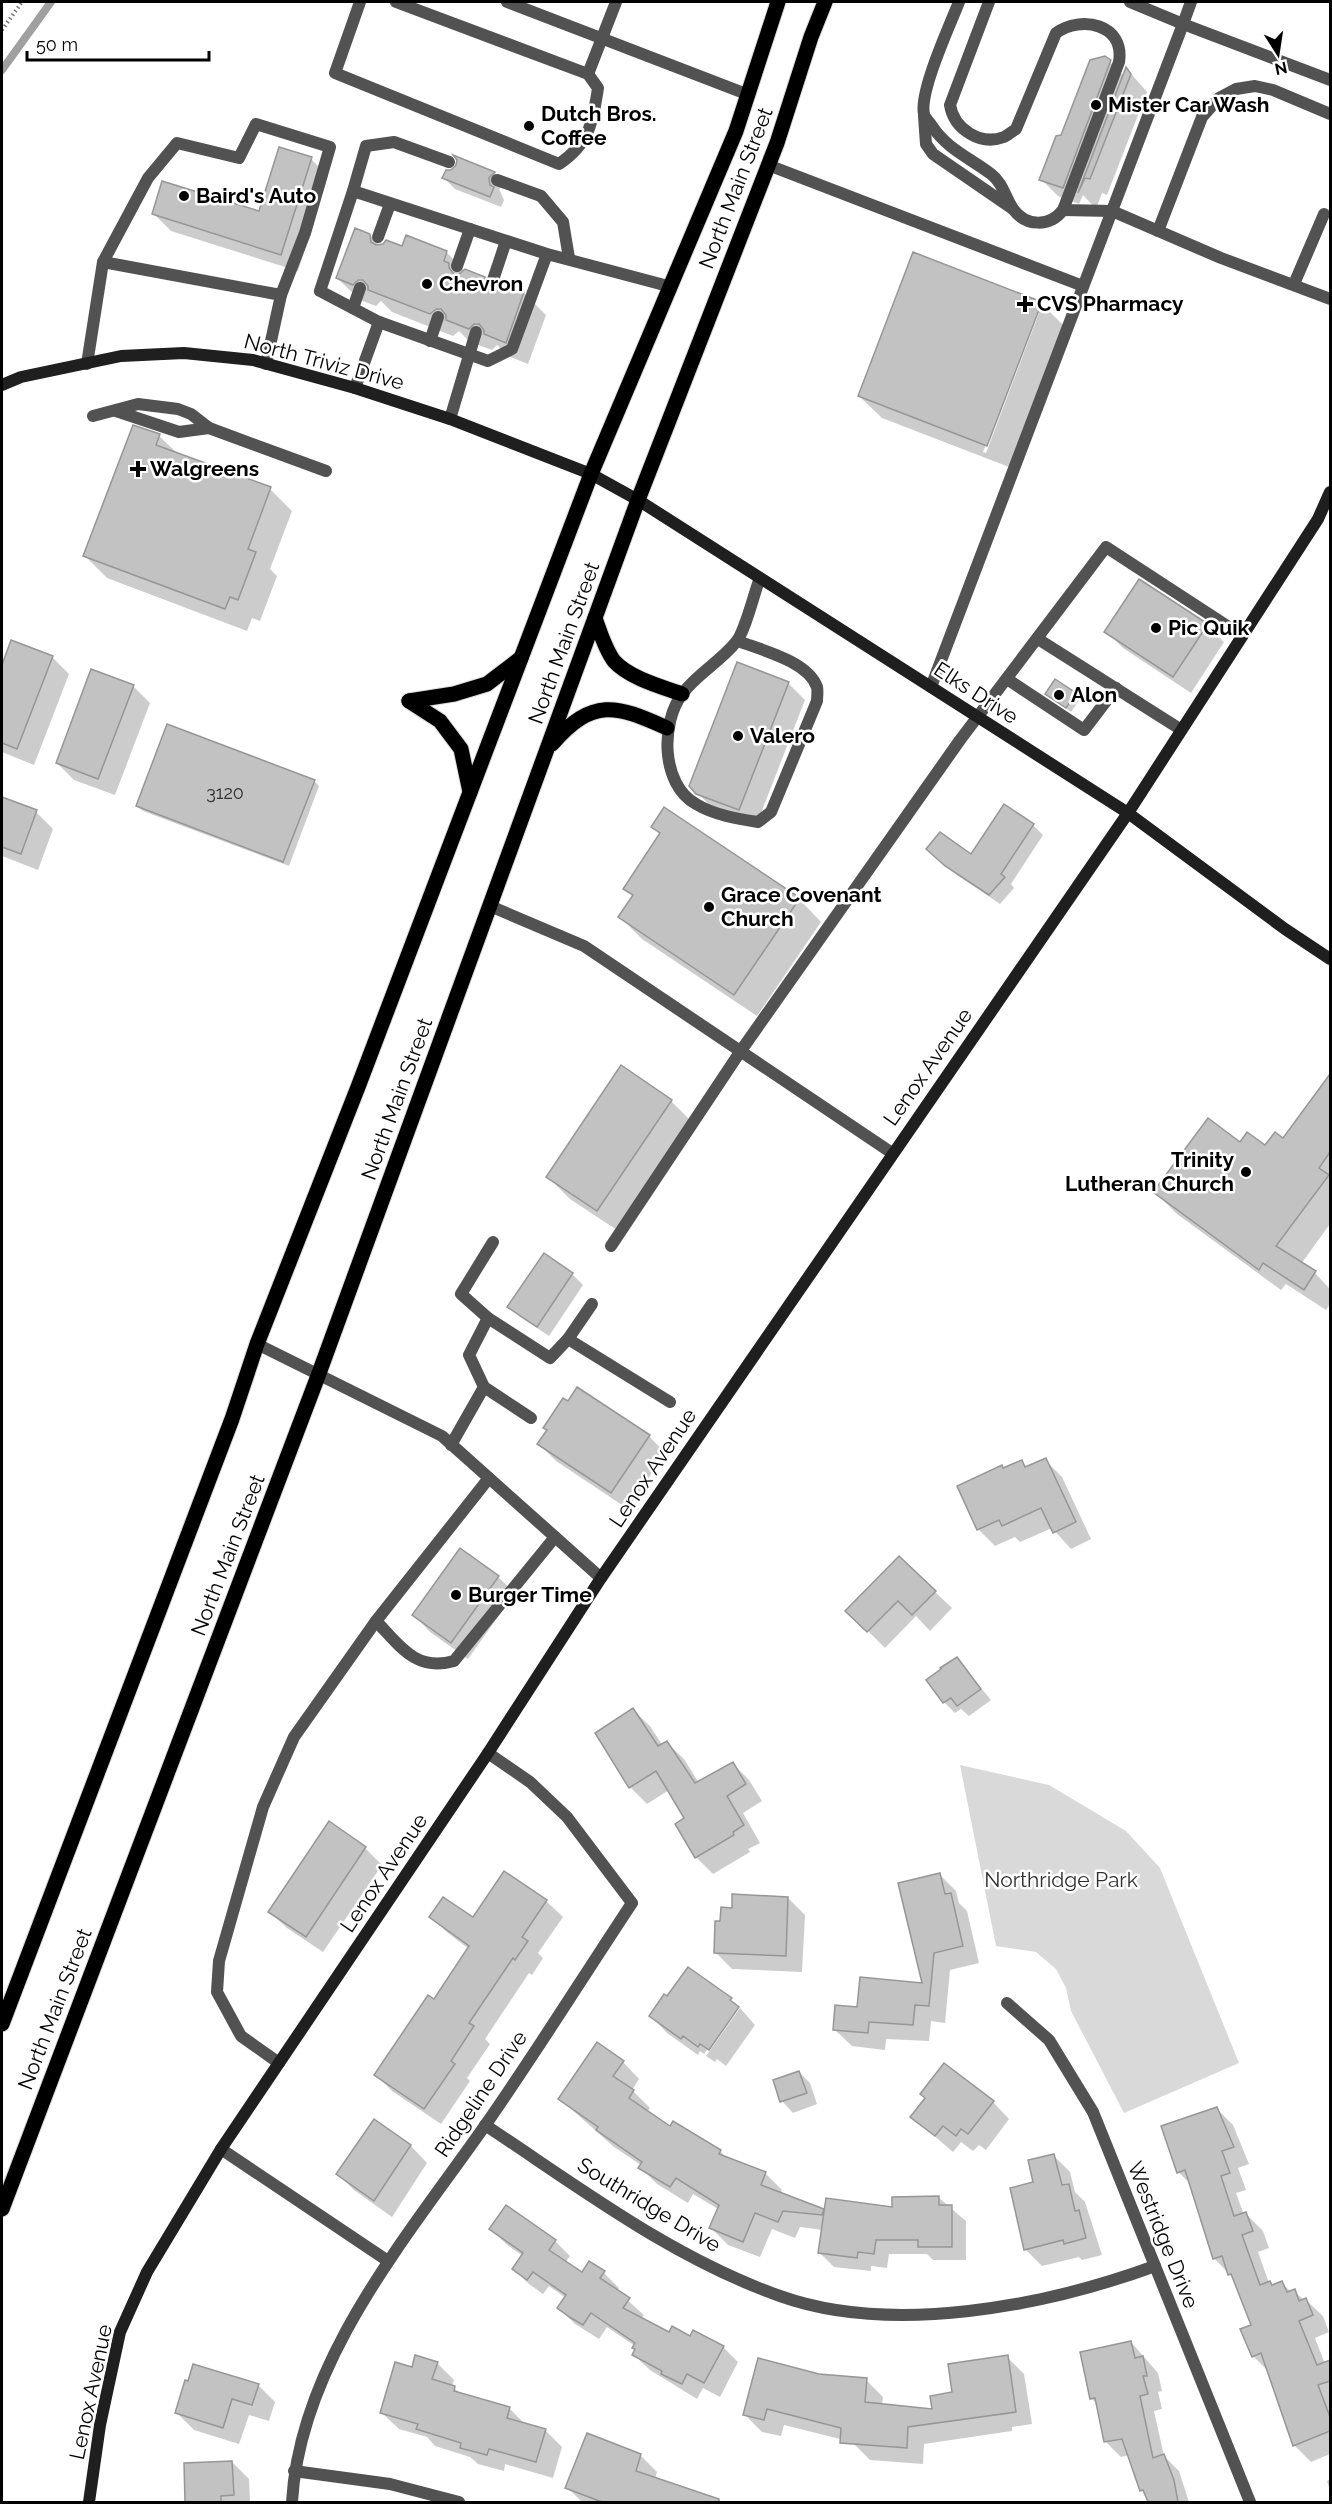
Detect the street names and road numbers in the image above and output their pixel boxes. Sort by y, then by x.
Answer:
street label: North Main Street [693,104,778,272]
street label: North Triviz Drive [242,328,407,395]
street label: North Main Street [523,558,604,727]
street label: Elks Drive [930,656,1023,729]
street label: Lenox Avenue [878,1003,977,1130]
street label: North Main Street [356,1014,437,1183]
street label: Lenox Avenue [604,1404,701,1532]
street label: North Main Street [185,1471,270,1639]
street label: Lenox Avenue [335,1809,432,1937]
street label: North Main Street [12,1925,97,2093]
street label: Ridgeline Drive [429,2026,532,2162]
street label: Southridge Drive [573,2152,725,2257]
street label: Westridge Drive [1123,2158,1204,2312]
street label: Lenox Avenue [64,2322,117,2462]

